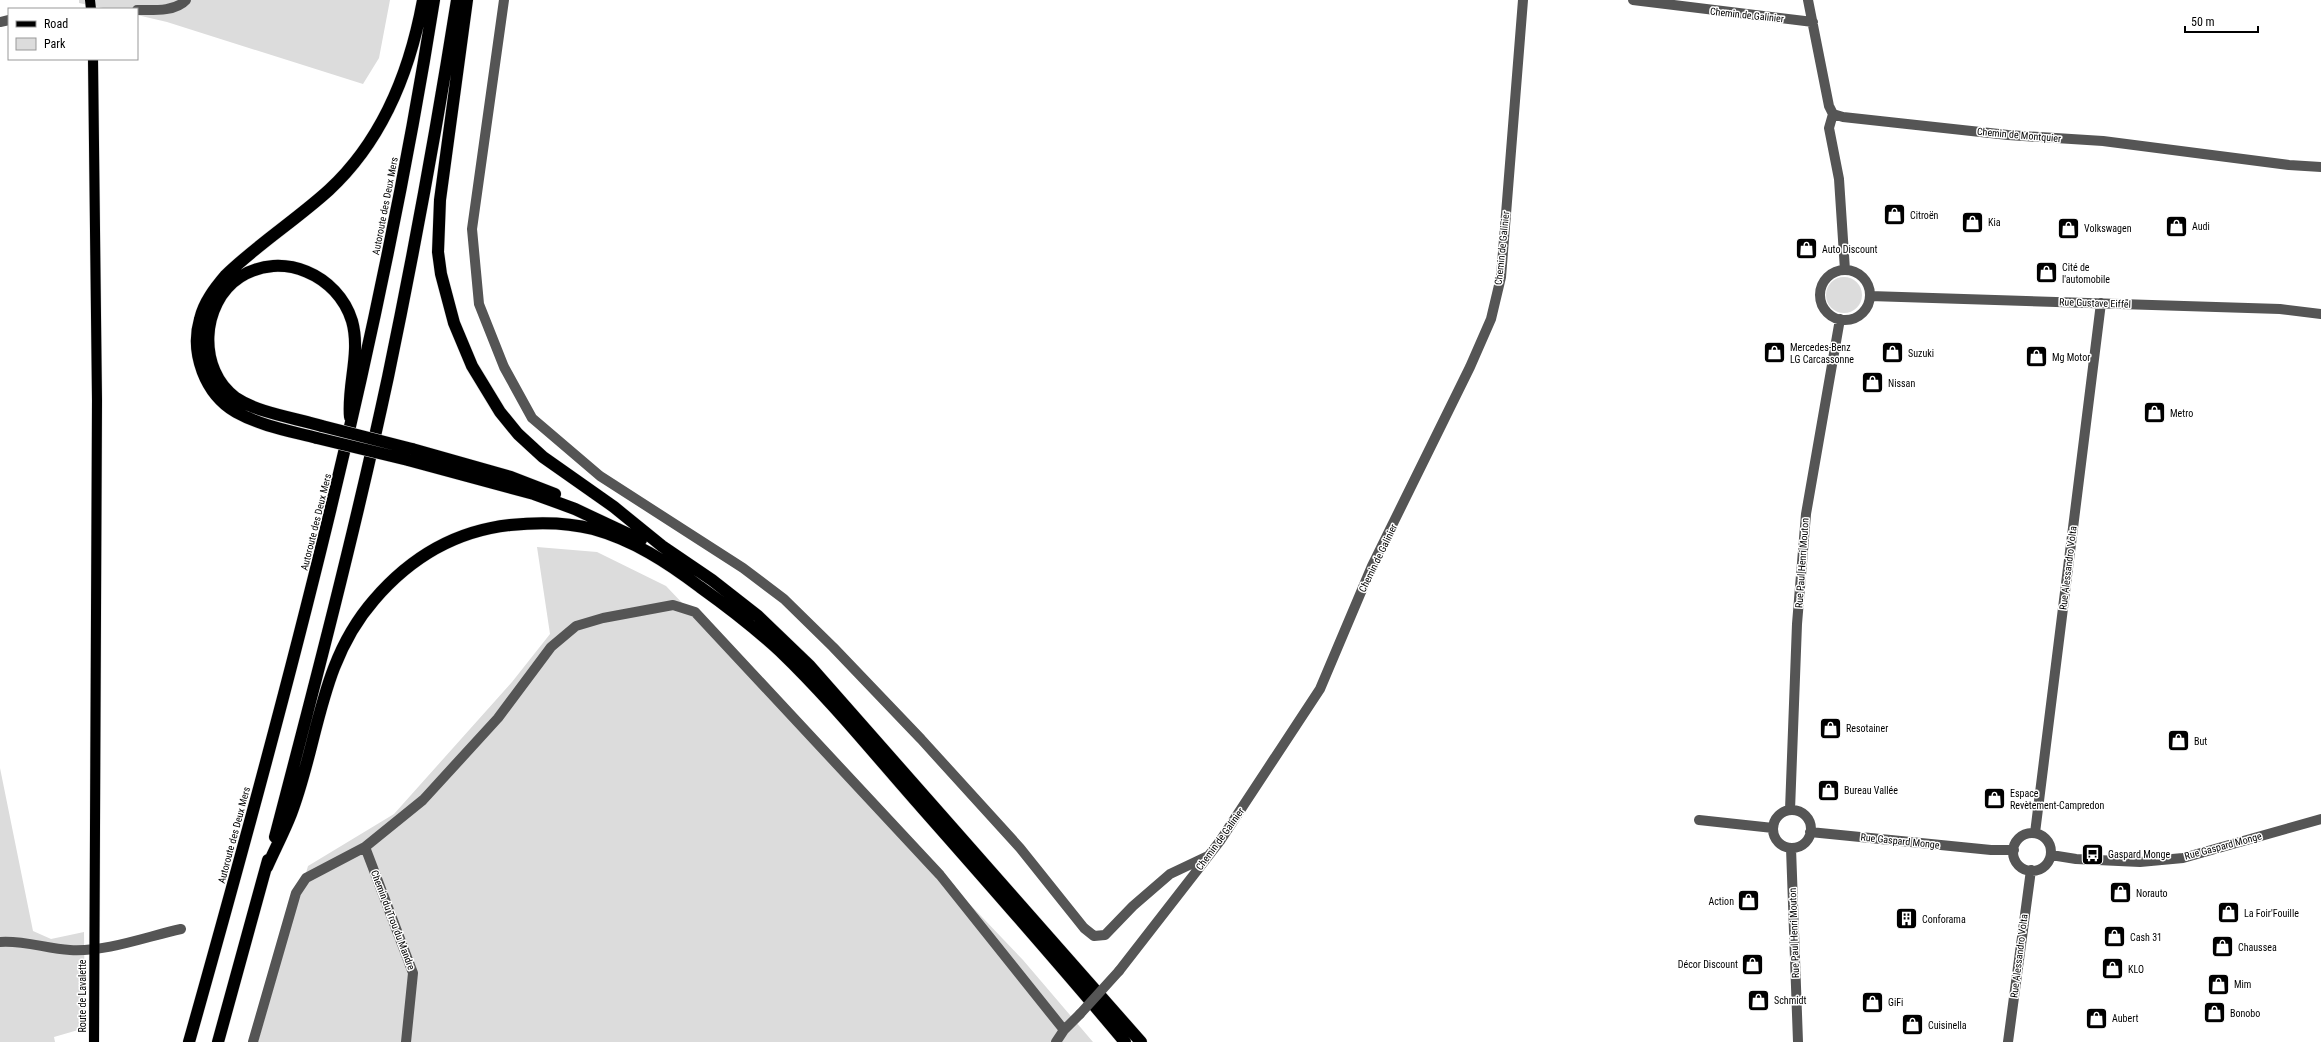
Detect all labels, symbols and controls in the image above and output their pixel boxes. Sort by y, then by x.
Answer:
street label: Chemin de Galinier [1709,6,1785,24]
legend [8,8,138,60]
scale bar [2185,8,2258,34]
text: 50 m [2191,15,2215,29]
text: Road [44,17,68,31]
text: Park [44,37,66,51]
street label: Chemin de Montquier [1977,126,2061,144]
street label: Autoroute des Deux Mers [370,156,400,256]
shop icon: Citroën [1882,202,1908,228]
shop icon: Kia [1960,209,1986,235]
street label: Chemin de Galinier [1493,210,1511,286]
place label: Citroën [1910,210,1939,221]
shop icon: Audi [2163,213,2189,239]
shop icon: Volkswagen [2056,215,2082,241]
place label: Kia [1988,217,2001,228]
place label: Audi [2192,221,2210,232]
place label: Volkswagen [2084,223,2132,234]
shop icon: Auto Discount [1793,236,1819,262]
place label: Auto Discount [1822,244,1878,255]
shop icon: Cité de l'automobile [2033,260,2059,286]
place label: Cité de l'automobile [2062,262,2110,285]
street label: Rue Gustave Eiffel [2059,296,2131,310]
shop icon: Mercedes-Benz LG Carcassonne [1762,340,1788,366]
shop icon: Suzuki [1879,340,1905,366]
place label: Mercedes-Benz LG Carcassonne [1790,342,1854,365]
shop icon: Mg Motor [2023,344,2049,370]
place label: Suzuki [1908,348,1934,359]
place label: Mg Motor [2052,352,2090,363]
shop icon: Nissan [1859,370,1885,396]
place label: Nissan [1888,378,1915,389]
shop icon: Metro [2141,400,2167,426]
place label: Metro [2170,408,2193,419]
street label: Autoroute des Deux Mers [299,472,333,572]
street label: Rue Paul Henri Mouton [1793,517,1811,608]
street label: Chemin de Galinier [1357,522,1399,594]
street label: Rue Alessandro Volta [2057,525,2079,611]
shop icon: Resotainer [1818,715,1844,741]
place label: Resotainer [1846,723,1888,734]
shop icon: But [2165,728,2191,754]
place label: But [2194,736,2207,747]
shop icon: Bureau Vallée [1816,777,1842,803]
street label: Autoroute des Deux Mers [216,785,252,884]
place label: Bureau Vallée [1844,785,1898,796]
shop icon: Espace Revètement-Campredon [1982,786,2008,812]
place label: Espace Revètement-Campredon [2010,788,2105,811]
street label: Chemin de Galinier [1194,806,1246,872]
street label: Rue Gaspard Monge [2183,830,2263,862]
street label: Rue Gaspard Monge [1860,831,1940,851]
bus stop icon: Gaspard Monge [2080,841,2106,867]
place label: Gaspard Monge [2108,849,2171,860]
street label: Chemin du Trou du Mandre [369,869,417,972]
shop icon: Norauto [2108,880,2134,906]
shop icon: Action [1736,888,1762,914]
street label: Rue Paul Henri Mouton [1787,888,1801,978]
place label: Norauto [2136,888,2168,899]
place label: Action [1708,896,1734,907]
shop icon: La Foir'Fouille [2215,900,2241,926]
building icon: Conforama [1894,906,1920,932]
place label: La Foir'Fouille [2244,908,2299,919]
street label: Rue Alessandro Volta [2008,913,2030,999]
place label: Conforama [1922,914,1966,925]
shop icon: Cash 31 [2101,924,2127,950]
place label: Cash 31 [2130,932,2162,943]
shop icon: Chaussea [2210,934,2236,960]
place label: Chaussea [2238,942,2277,953]
shop icon: Décor Discount [1740,951,1766,977]
shop icon: KLO [2099,956,2125,982]
street label: Route de Lavalette [77,959,88,1033]
place label: Décor Discount [1678,959,1738,970]
place label: KLO [2128,964,2144,975]
shop icon: Mim [2205,971,2231,997]
place label: Mim [2234,979,2251,990]
shop icon: Schmidt [1746,987,1772,1013]
shop icon: GiFi [1859,989,1885,1015]
place label: Schmidt [1774,995,1806,1006]
place label: GiFi [1888,997,1903,1008]
shop icon: Bonobo [2202,1000,2228,1026]
shop icon: Aubert [2084,1005,2110,1031]
place label: Bonobo [2230,1008,2260,1019]
shop icon: Cuisinella [1899,1012,1925,1038]
place label: Aubert [2112,1013,2138,1024]
place label: Cuisinella [1928,1020,1967,1031]

